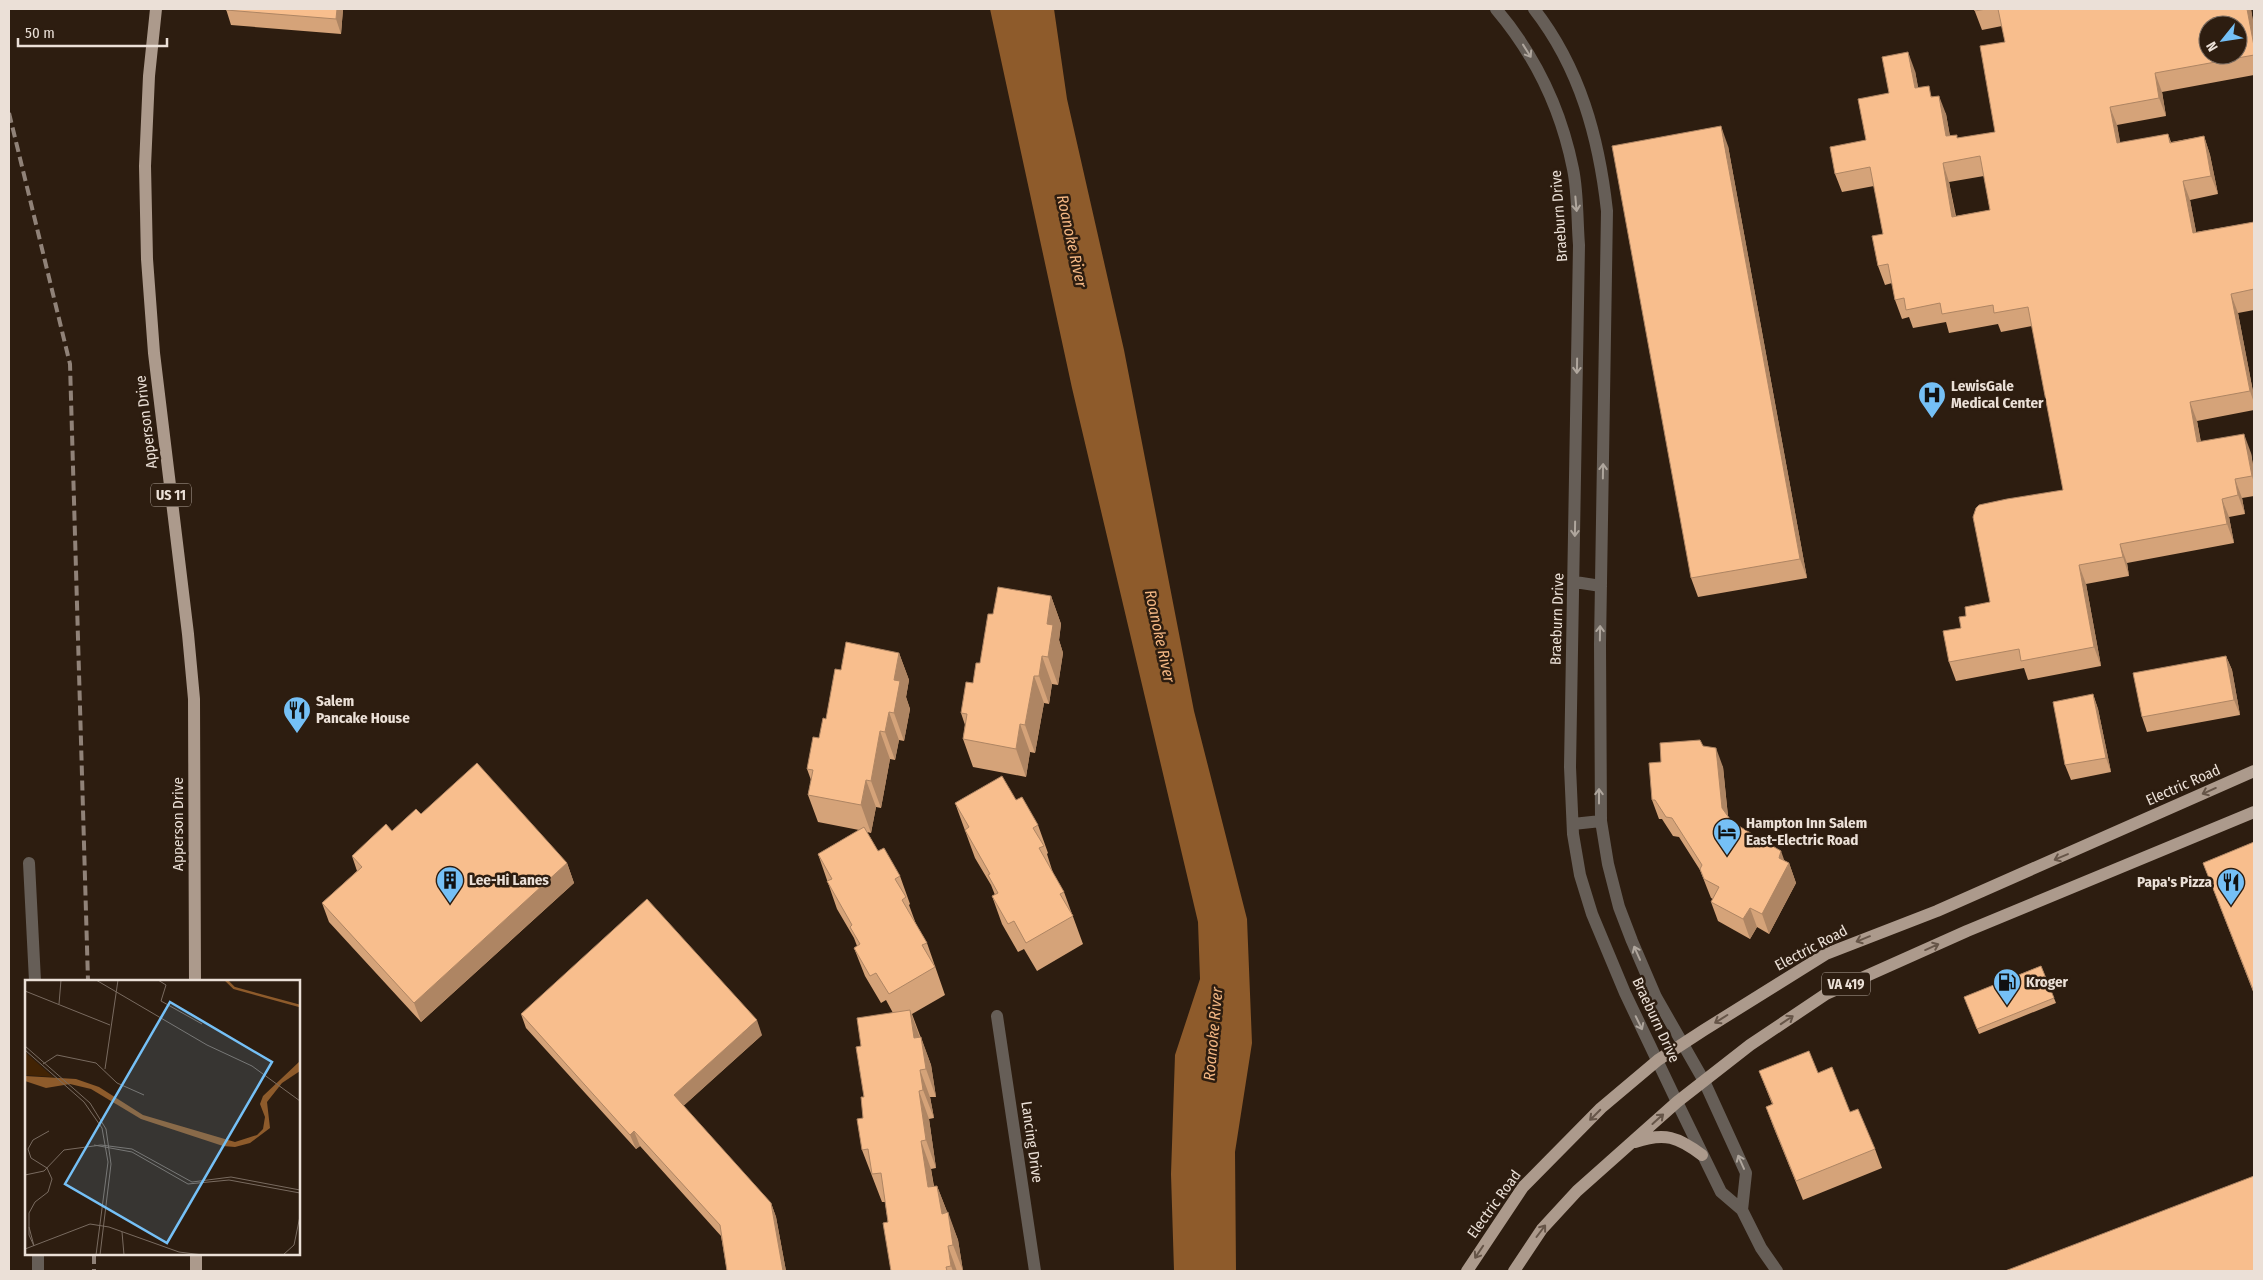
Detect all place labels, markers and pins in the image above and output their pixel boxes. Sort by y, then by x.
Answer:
place label: LewisGale Medical Center [1951,377,2044,412]
hospital icon: LewisGale Medical Center [1917,380,1947,419]
place label: Salem Pancake House [316,692,410,727]
restaurant icon: Salem Pancake House [282,695,312,734]
place label: Hampton Inn Salem East-Electric Road [1746,814,1867,849]
hotel icon: Hampton Inn Salem East-Electric Road [1712,817,1742,856]
building icon: Lee-Hi Lanes [435,865,465,904]
restaurant icon: Papa's Pizza [2216,867,2246,906]
place label: Lee-Hi Lanes [469,871,549,889]
place label: Papa's Pizza [2137,873,2213,891]
fuel station icon: Kroger [1992,967,2022,1006]
place label: Kroger [2026,973,2069,991]

